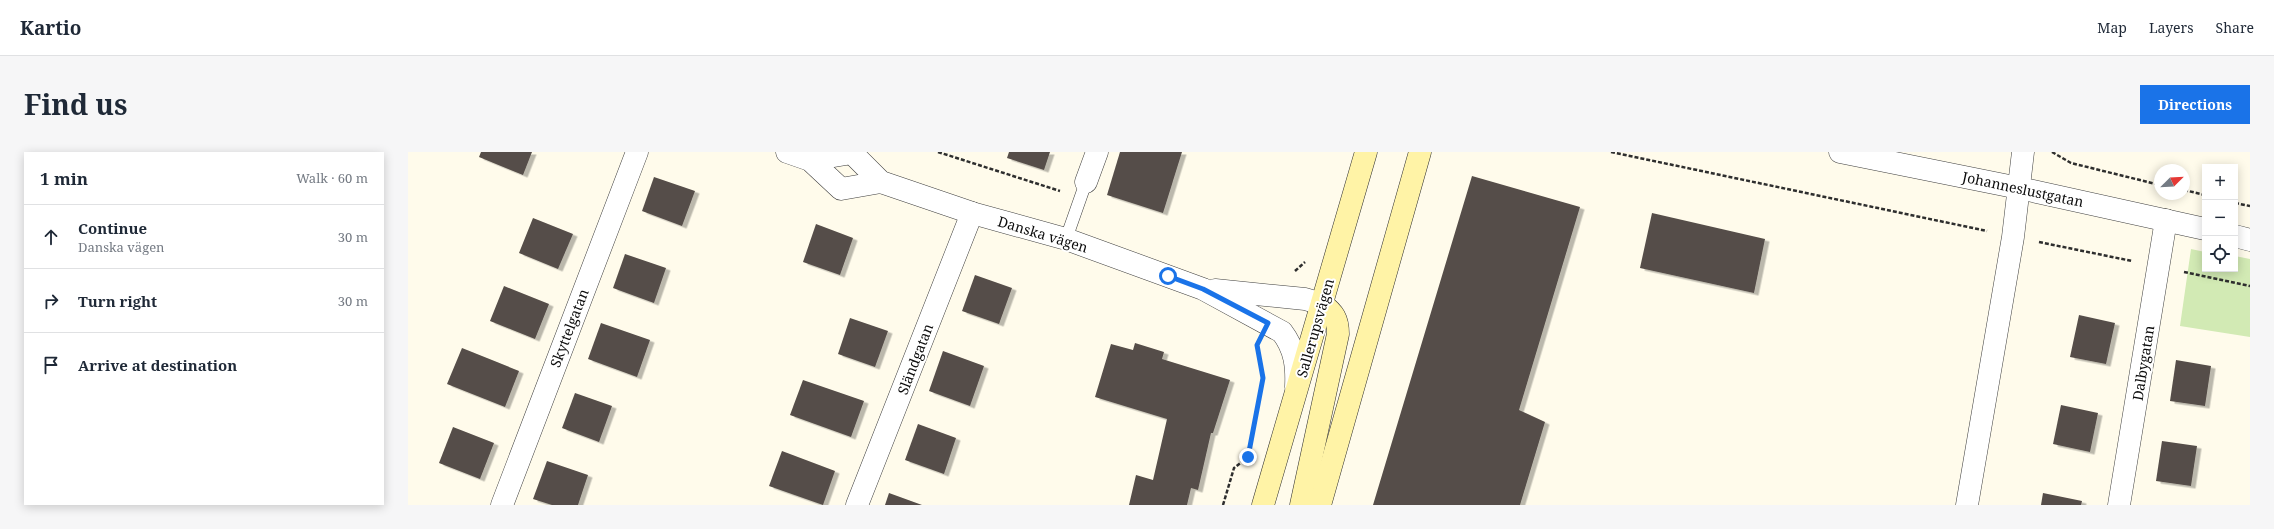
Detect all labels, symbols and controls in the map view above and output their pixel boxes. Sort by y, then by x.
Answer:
text: Kartio [20,15,81,41]
text: Map [2097,18,2127,37]
text: Layers [2149,18,2194,37]
text: Share [2216,18,2254,37]
text: Find us [24,85,128,123]
button: Directions [2140,85,2250,124]
north arrow [2154,164,2190,200]
map controls [2202,164,2238,272]
button: + [2202,164,2238,200]
text: 1 min [40,167,88,190]
street label: Johanneslustgatan [1960,167,2085,211]
text: Walk · 60 m [296,169,368,187]
button: − [2202,200,2238,236]
street label: Danska vägen [996,211,1090,257]
text: Continue [78,218,147,238]
icon: ahead [40,226,62,248]
text: 30 m [338,228,368,246]
button: locate [2202,236,2238,272]
text: Danska vägen [78,238,165,256]
route start [1159,267,1177,285]
street label: Sallerupsvägen [1292,276,1338,380]
street label: Skyttelgatan [545,286,593,370]
icon: right [40,290,62,312]
text: Turn right [78,291,157,311]
text: 30 m [338,292,368,310]
street label: Sländgatan [893,321,937,397]
street label: Dalbygatan [2128,324,2158,402]
icon: arrive [40,354,62,376]
text: Arrive at destination [78,355,237,375]
route end [1239,448,1257,466]

